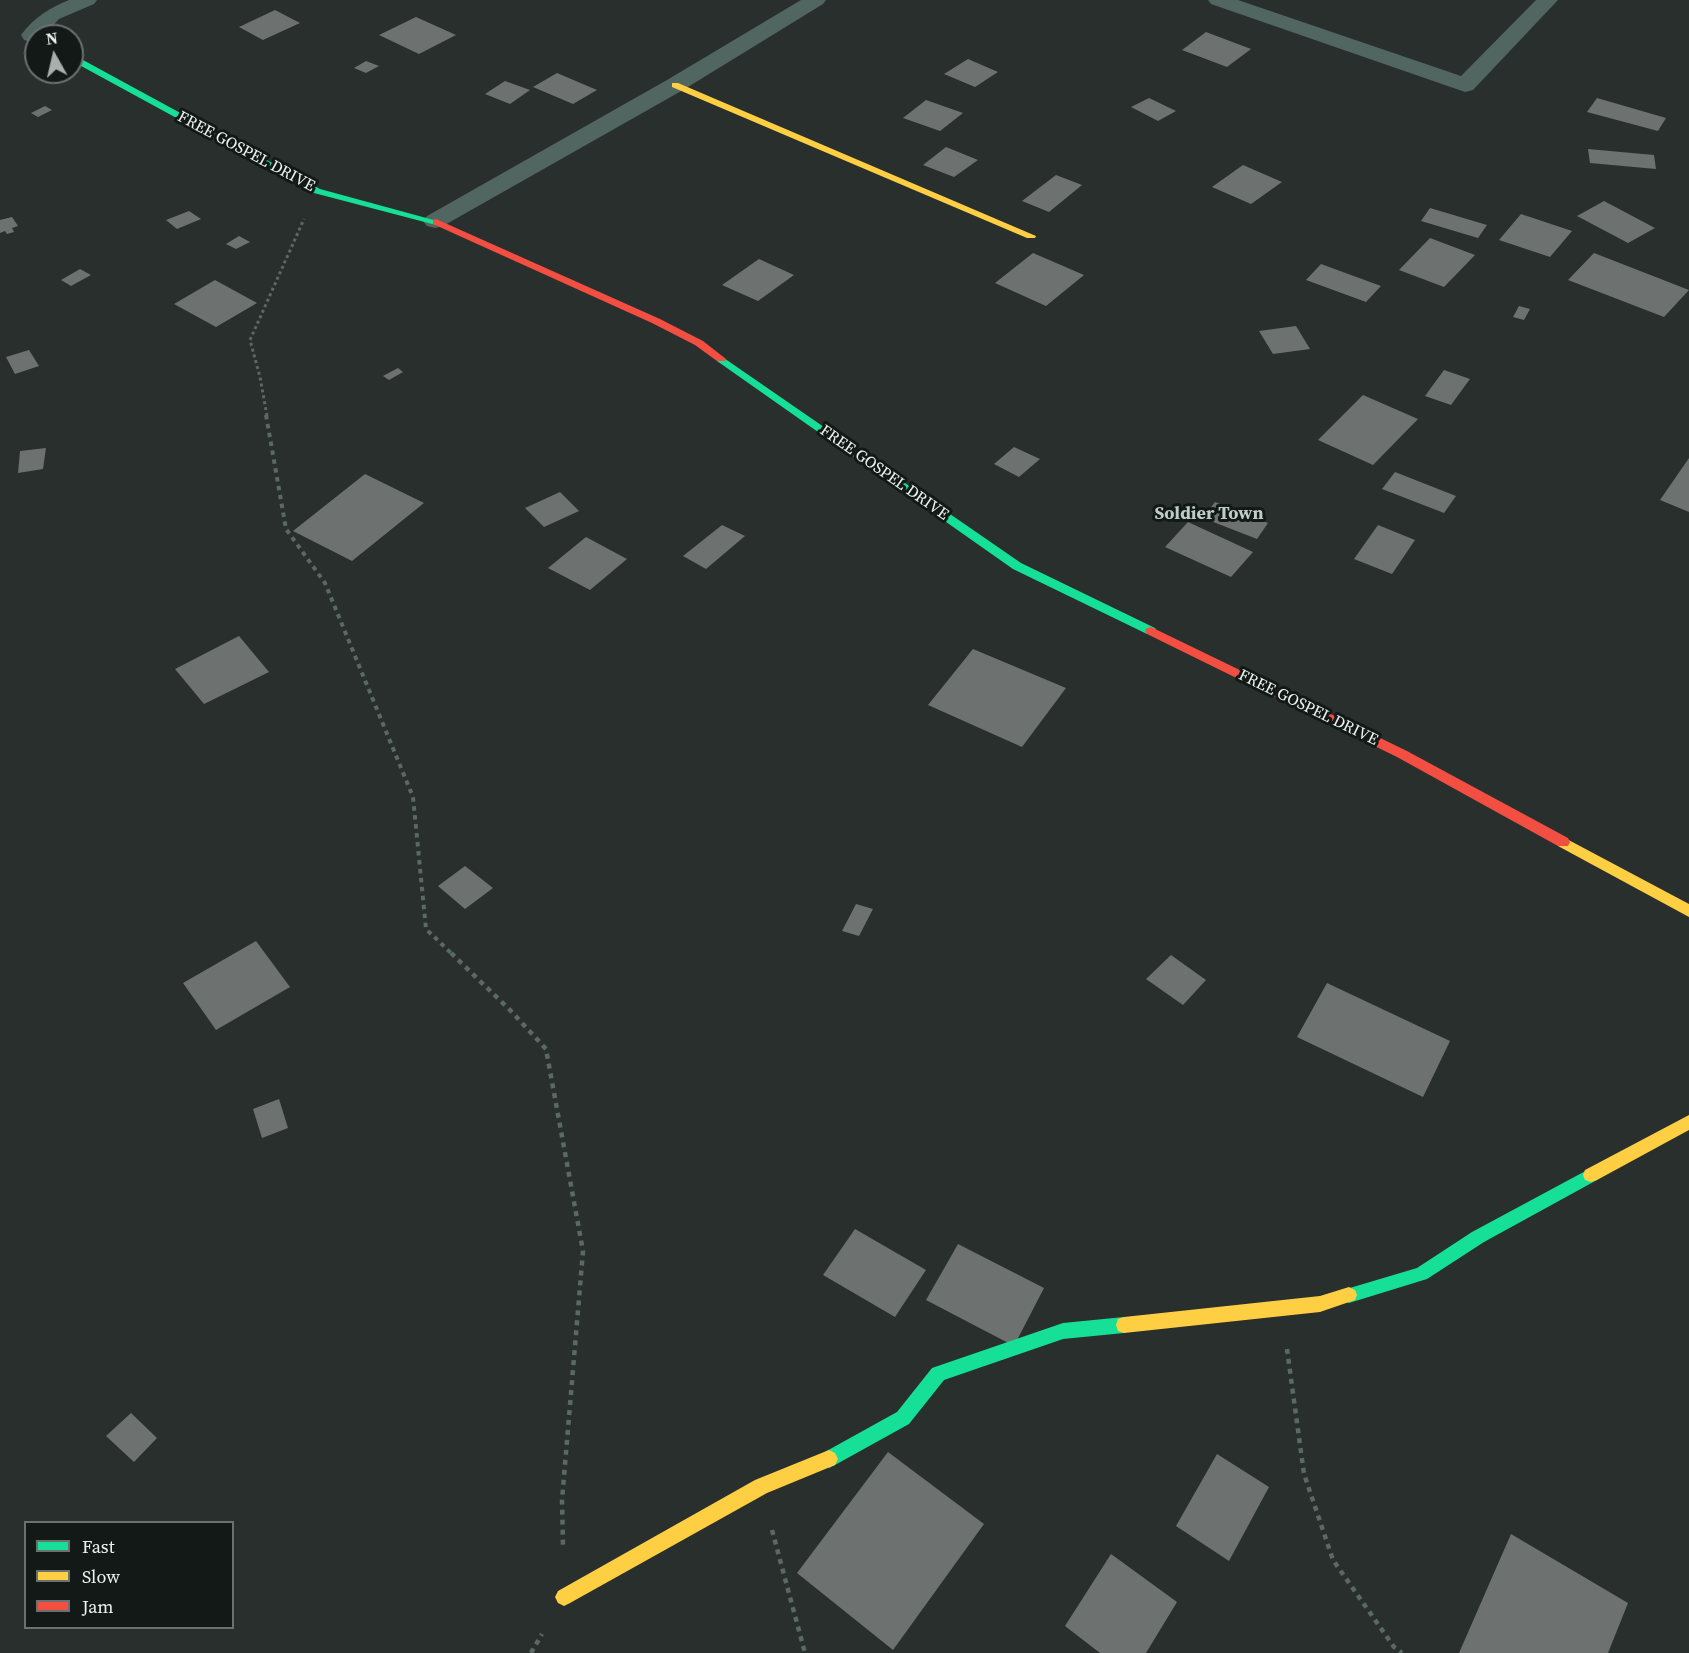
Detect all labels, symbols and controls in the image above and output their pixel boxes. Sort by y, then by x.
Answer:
north arrow [24,24,84,84]
text: N [44,26,59,50]
street label: FREE GOSPEL DRIVE [174,108,318,196]
street label: FREE GOSPEL DRIVE [816,421,952,525]
district label: Soldier Town [1154,503,1264,525]
street label: FREE GOSPEL DRIVE [1235,666,1381,750]
legend [24,1521,234,1629]
text: Fast [82,1534,115,1559]
text: Slow [82,1564,120,1589]
text: Jam [82,1594,114,1619]

